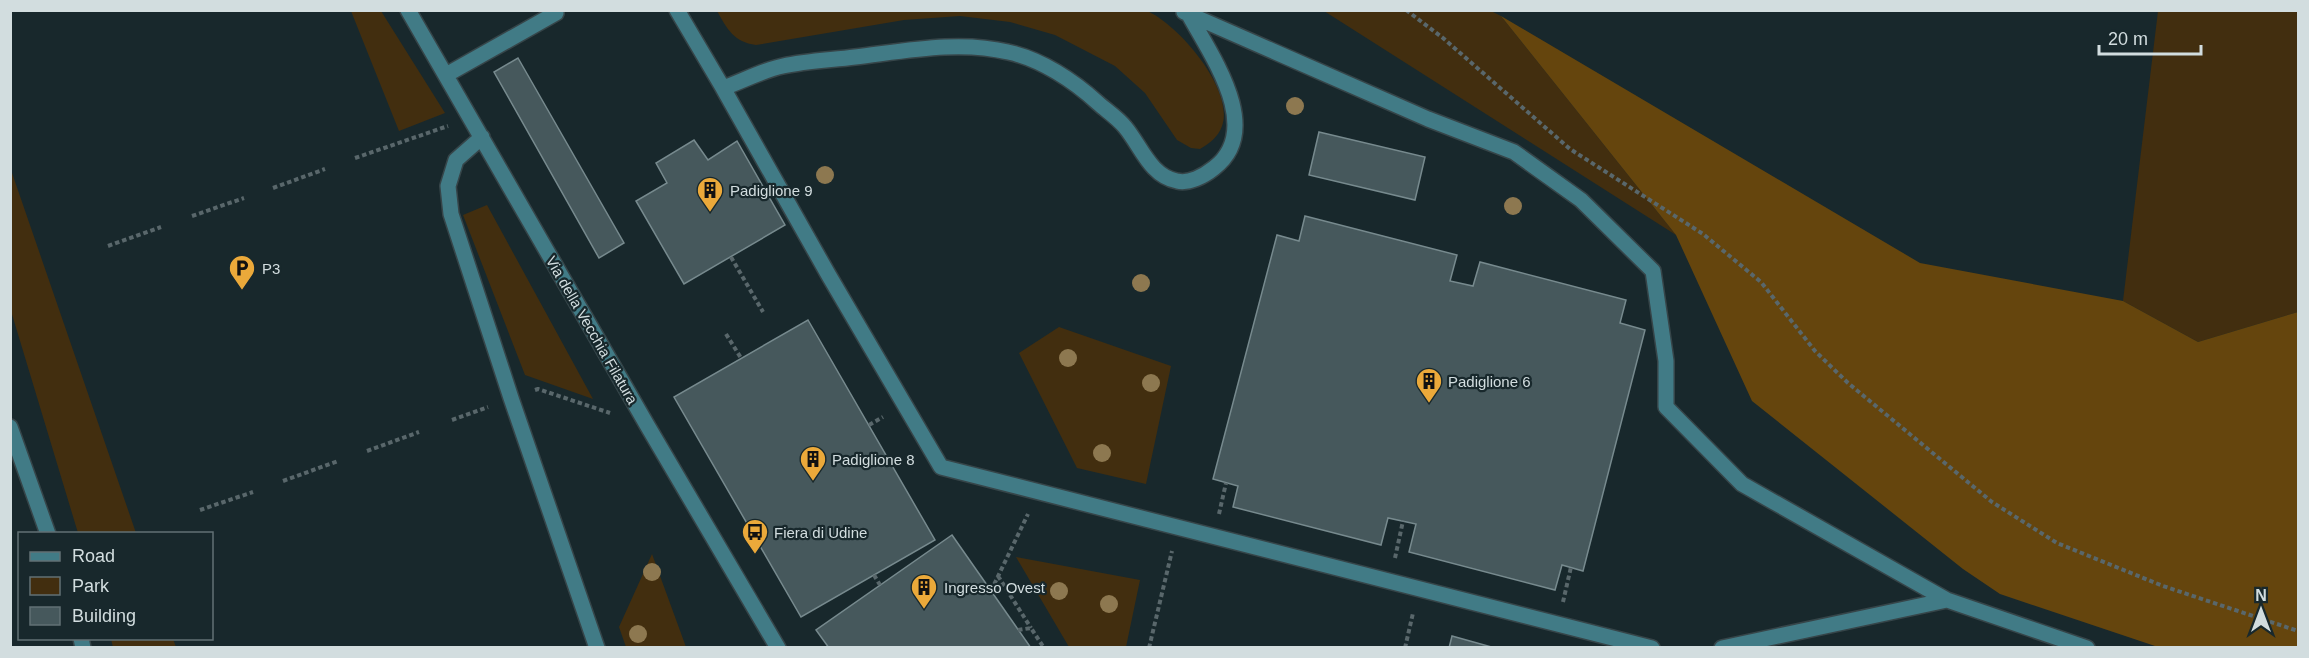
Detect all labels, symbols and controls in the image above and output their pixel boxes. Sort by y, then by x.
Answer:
scale bar [2099,18,2201,56]
text: 20 m [2108,29,2148,49]
building icon: Padiglione 9 [695,175,725,213]
place label: Padiglione 9 [730,182,813,199]
parking icon: P3 [227,253,257,291]
street label: Via della Vecchia Filatura [543,253,642,408]
place label: P3 [262,260,280,277]
building icon: Padiglione 6 [1414,366,1444,404]
place label: Padiglione 6 [1448,373,1531,390]
building icon: Padiglione 8 [798,444,828,482]
place label: Padiglione 8 [832,451,915,468]
bus stop icon: Fiera di Udine [740,517,770,555]
place label: Fiera di Udine [774,524,867,541]
legend [18,532,213,640]
text: Road [72,546,115,566]
building icon: Ingresso Ovest [909,572,939,610]
text: Park [72,576,110,596]
place label: Ingresso Ovest [944,579,1046,596]
north arrow [2231,580,2291,640]
text: N [2255,587,2267,604]
text: Building [72,606,136,626]

